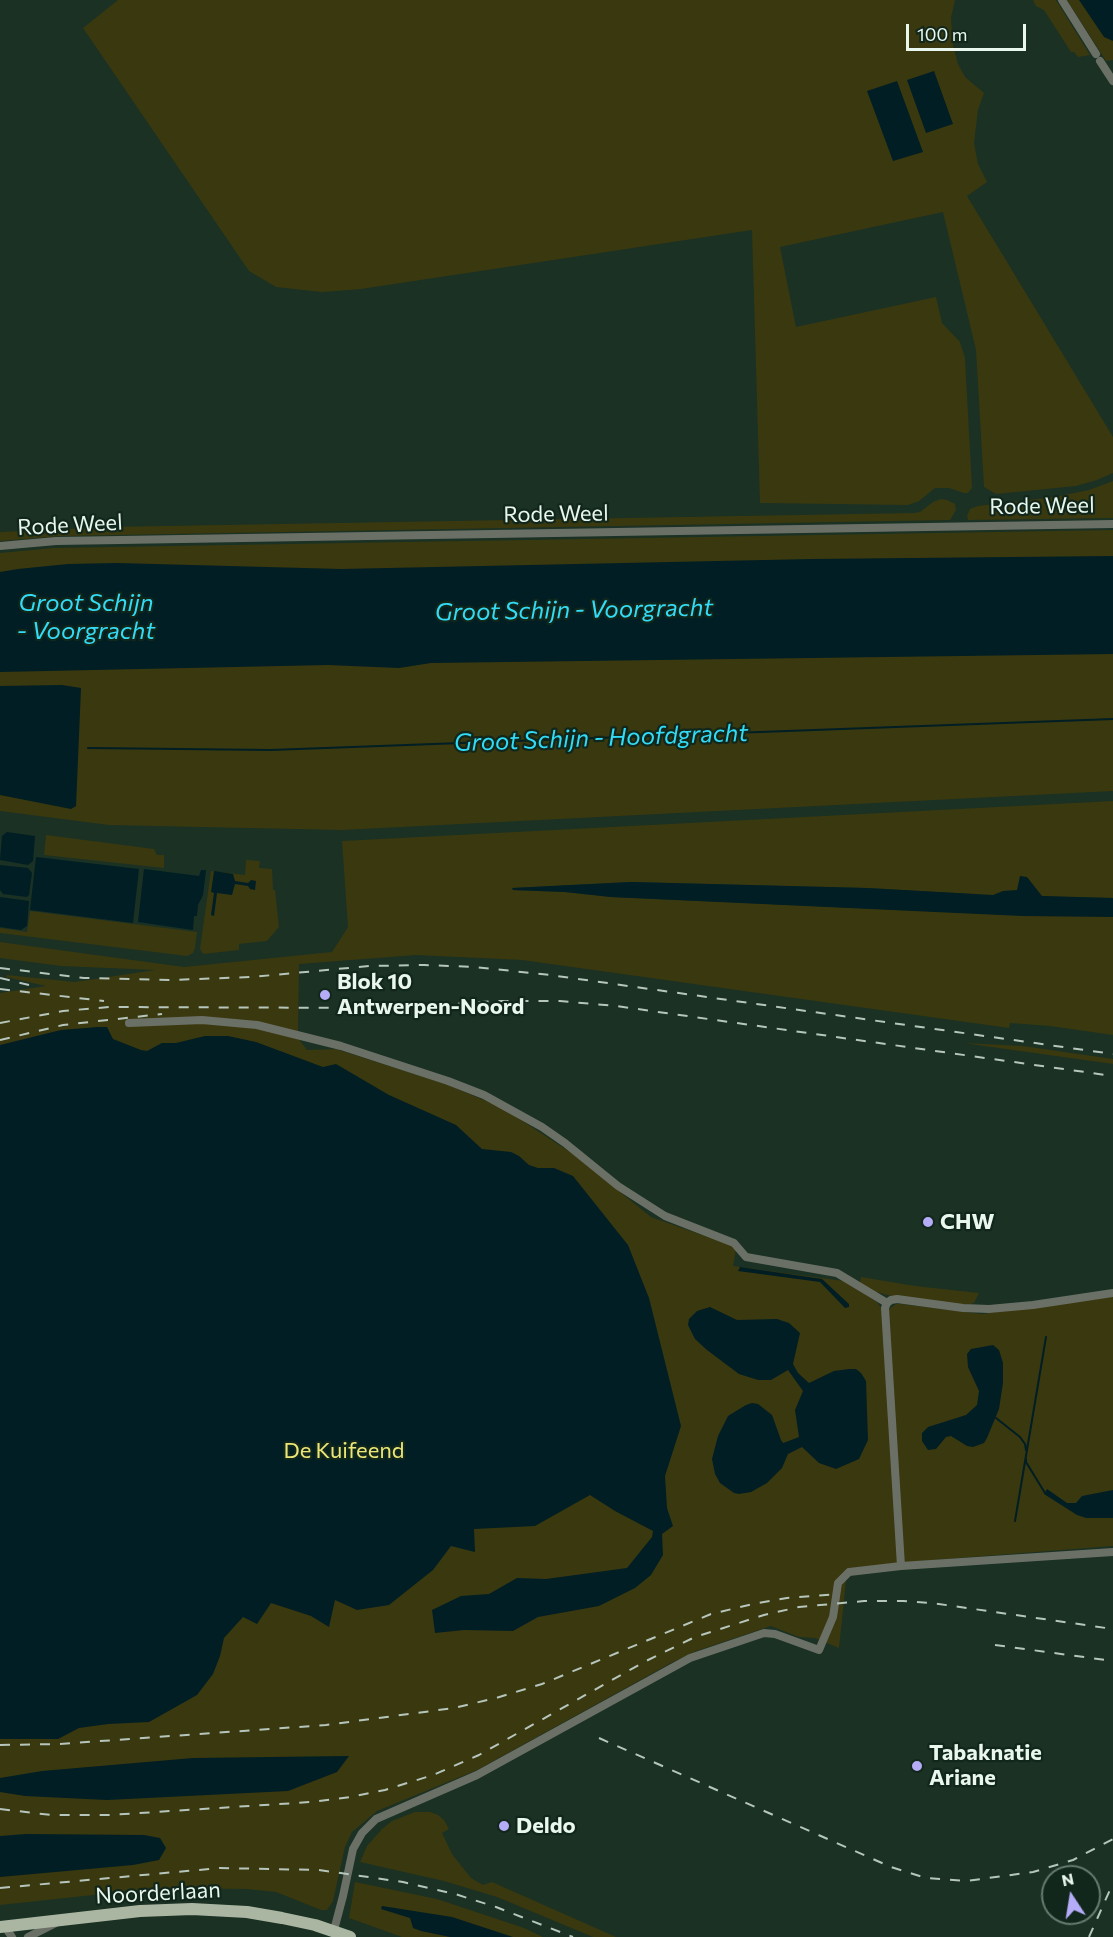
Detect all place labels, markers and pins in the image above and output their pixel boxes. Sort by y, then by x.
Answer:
place label: Blok 10 Antwerpen-Noord [337,969,524,1020]
marker: Blok 10 Antwerpen-Noord [318,988,332,1002]
place label: CHW [940,1209,995,1235]
marker: CHW [921,1215,935,1229]
place label: Tabaknatie Ariane [929,1740,1042,1792]
marker: Tabaknatie Ariane [910,1759,924,1773]
place label: Deldo [516,1813,576,1839]
marker: Deldo [497,1819,511,1833]

